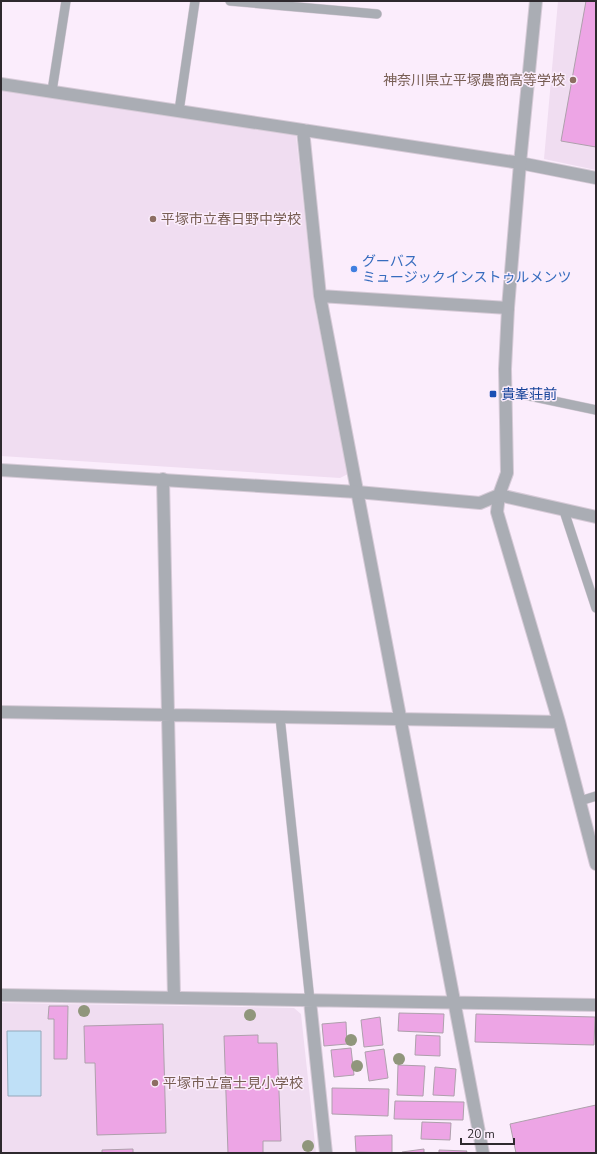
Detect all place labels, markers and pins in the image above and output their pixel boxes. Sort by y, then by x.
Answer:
place label: 神奈川県立平塚農商高等学校 [383,71,565,90]
marker: 神奈川県立平塚農商高等学校 [568,75,578,85]
place label: 平塚市立春日野中学校 [161,210,301,229]
marker: 平塚市立春日野中学校 [148,214,158,224]
place label: グーバス ミュージックインストゥルメンツ [362,252,571,287]
marker: グーバス ミュージックインストゥルメンツ [349,264,359,274]
place label: 貴峯荘前 [501,385,557,404]
marker: 貴峯荘前 [488,389,498,399]
place label: 平塚市立富士見小学校 [163,1074,303,1093]
marker: 平塚市立富士見小学校 [150,1078,160,1088]

